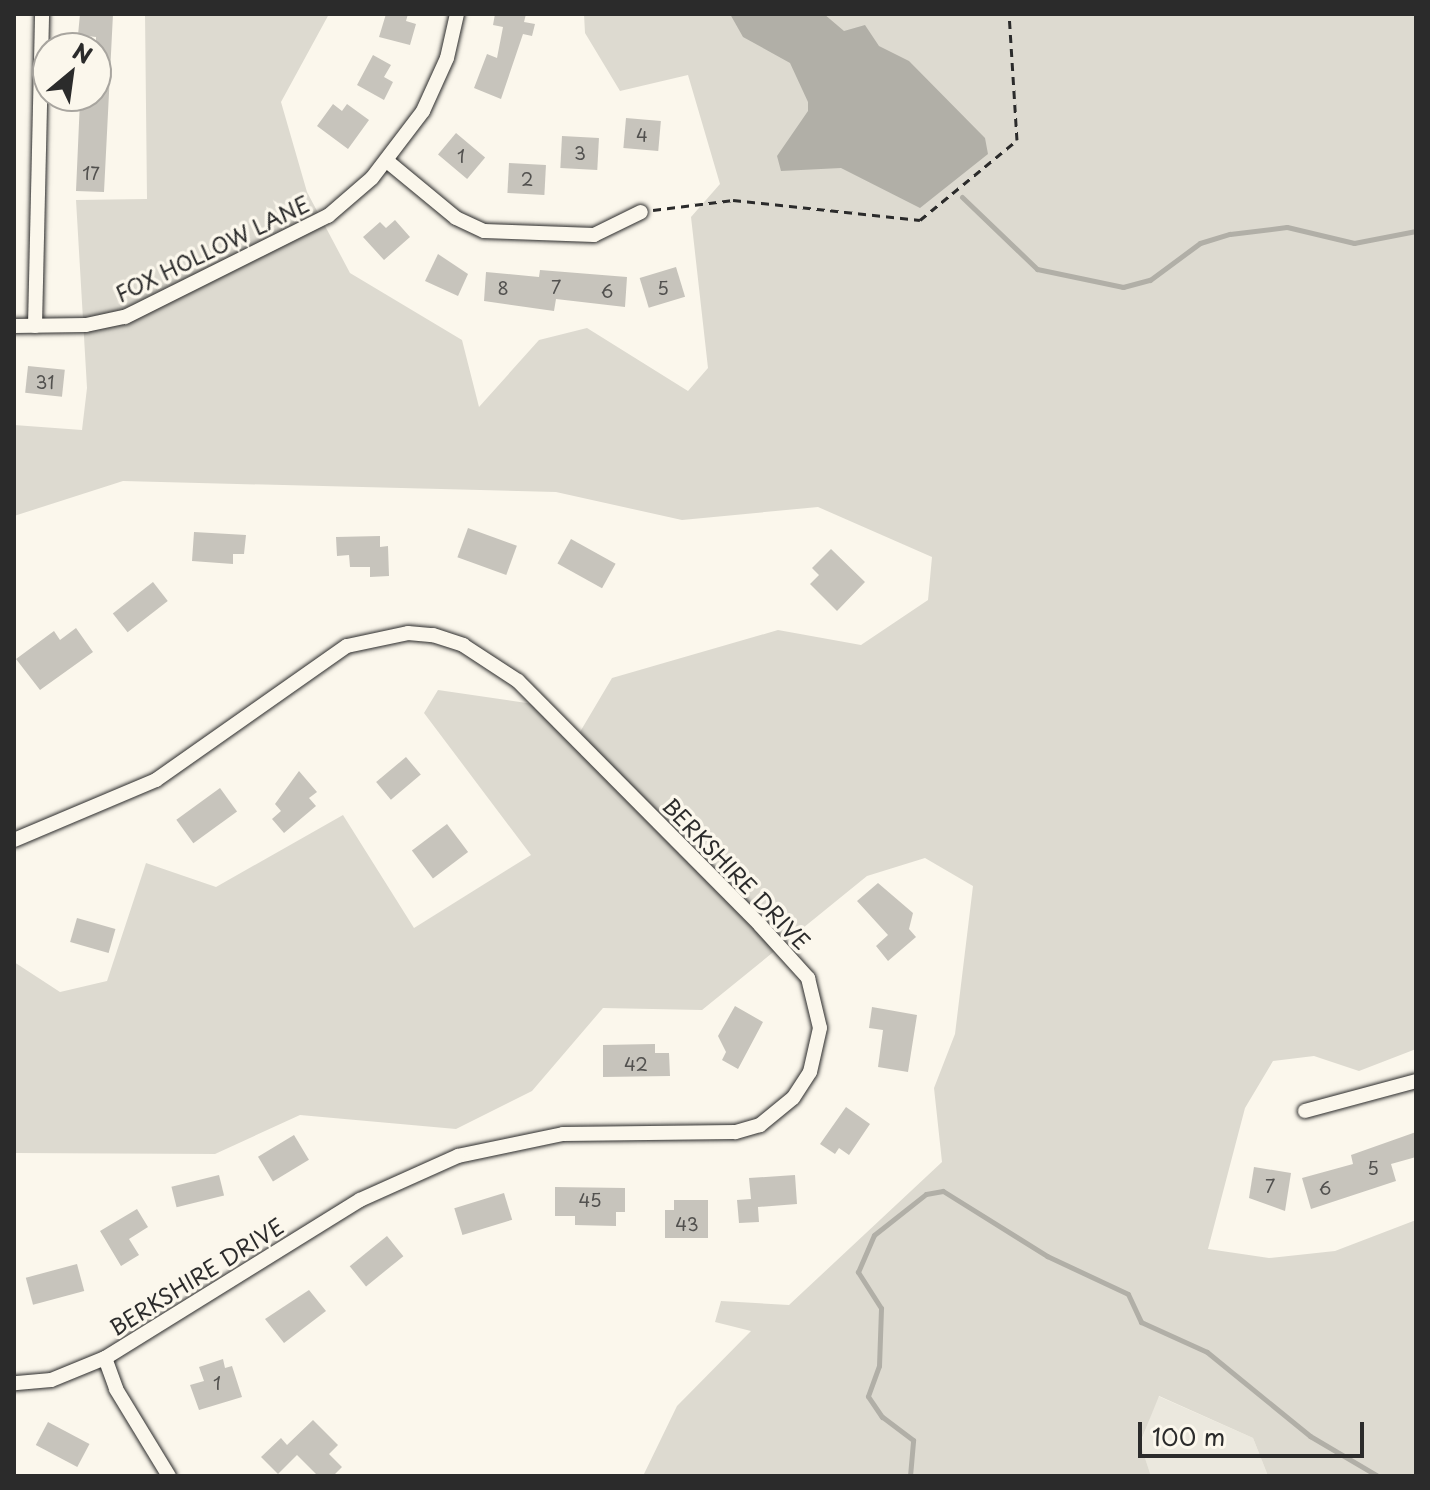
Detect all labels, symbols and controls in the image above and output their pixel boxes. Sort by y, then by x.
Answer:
north arrow [32,32,112,112]
text: N [67,34,99,71]
house number: 4 [636,124,648,146]
house number: 3 [574,142,586,164]
house number: 1 [457,145,465,167]
house number: 17 [82,162,100,184]
house number: 2 [521,168,533,190]
street label: FOX HOLLOW LANE [109,189,315,307]
house number: 7 [551,276,561,298]
house number: 8 [497,277,509,299]
house number: 5 [657,277,669,299]
house number: 6 [601,280,613,302]
house number: 31 [36,371,54,393]
street label: BERKSHIRE DRIVE [658,792,816,954]
house number: 42 [624,1053,648,1075]
house number: 5 [1367,1157,1379,1179]
house number: 7 [1265,1175,1275,1197]
house number: 6 [1319,1177,1331,1199]
house number: 45 [579,1189,601,1211]
street label: BERKSHIRE DRIVE [105,1212,287,1340]
house number: 43 [675,1213,699,1235]
house number: 1 [213,1372,221,1394]
scale bar [1142,1406,1368,1456]
text: 100 m [1152,1418,1225,1454]

